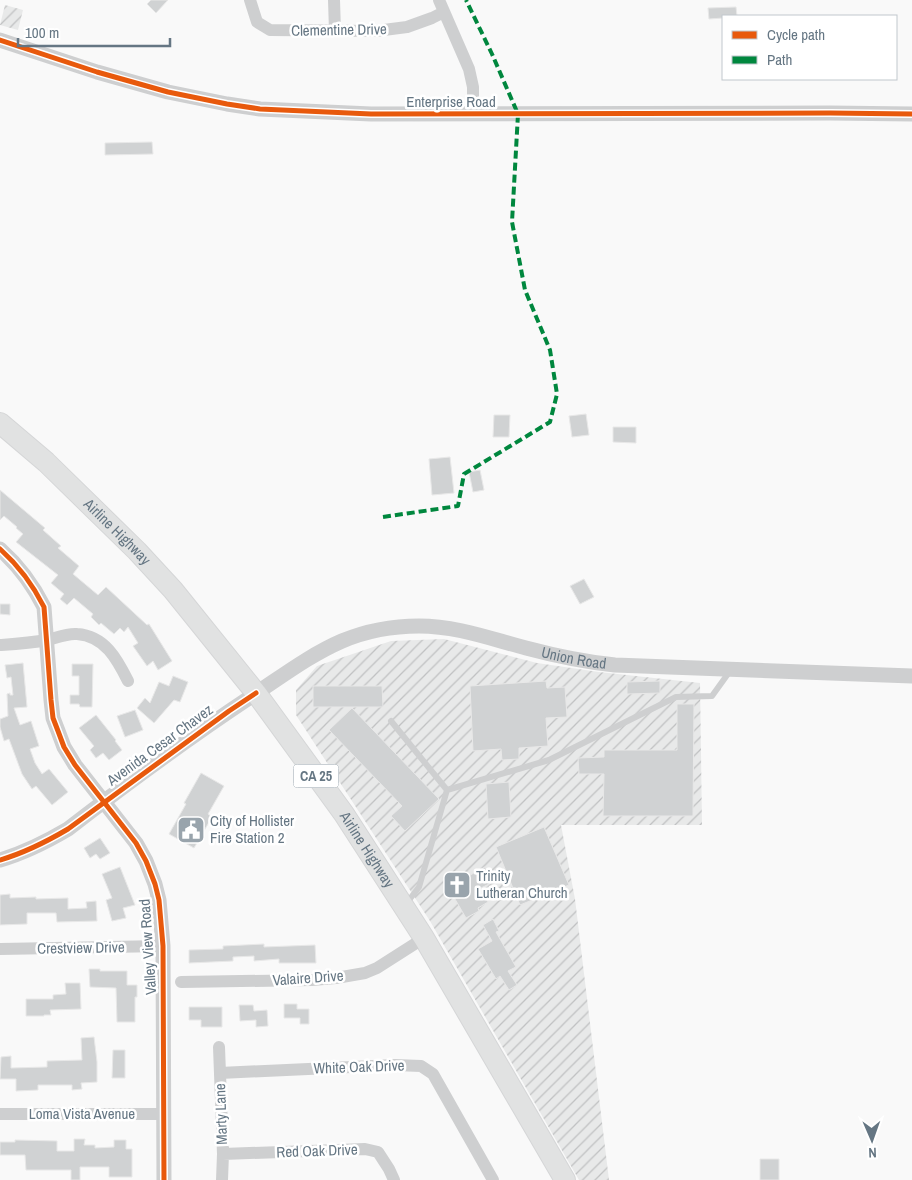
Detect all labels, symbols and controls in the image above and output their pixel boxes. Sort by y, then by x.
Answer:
scale bar [18,15,170,47]
legend [722,15,897,80]
street label: Clementine Drive [291,18,387,41]
text: 100 m [25,22,59,43]
text: Cycle path [767,24,825,45]
text: Path [767,49,792,70]
street label: Enterprise Road [406,91,496,112]
street label: Airline Highway [78,493,156,570]
street label: Union Road [539,641,607,674]
street label: Avenida Cesar Chavez [102,699,217,791]
road number: CA 25 [294,764,338,788]
street label: Airline Highway [335,806,400,892]
place label: City of Hollister Fire Station 2 [210,810,294,848]
public building icon: City of Hollister Fire Station 2 [176,815,206,845]
place label: Trinity Lutheran Church [476,865,568,903]
church icon: Trinity Lutheran Church [442,870,472,900]
street label: Valley View Road [134,898,161,996]
street label: Crestview Drive [37,936,125,959]
street label: Valaire Drive [272,965,344,990]
street label: White Oak Drive [313,1054,405,1079]
street label: Marty Lane [209,1083,232,1145]
street label: Loma Vista Avenue [29,1103,135,1124]
north arrow [847,1115,897,1165]
street label: Red Oak Drive [276,1139,358,1162]
text: N [868,1144,877,1162]

